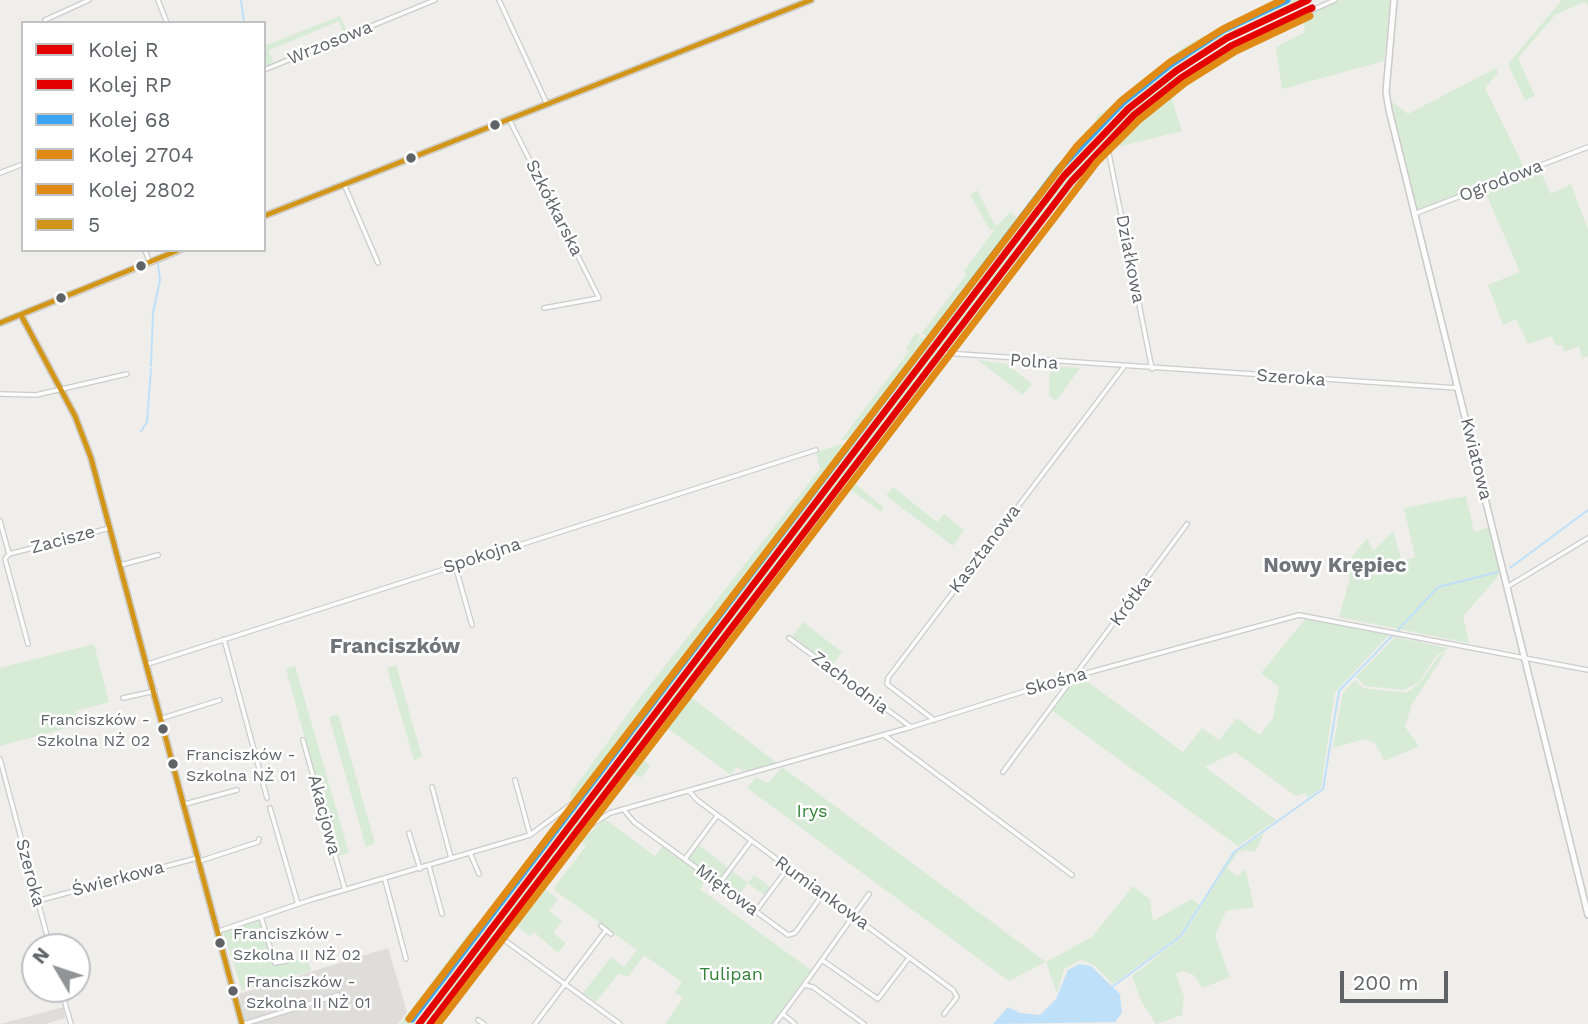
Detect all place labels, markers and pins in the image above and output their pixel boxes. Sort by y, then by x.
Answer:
unlabelled marker [488,118,502,132]
unlabelled marker [404,151,418,165]
unlabelled marker [134,259,148,273]
unlabelled marker [54,291,68,305]
place label: Franciszków - Szkolna NŻ 02 [37,710,150,748]
marker: Franciszków - Szkolna NŻ 02 [156,722,170,736]
place label: Franciszków - Szkolna NŻ 01 [186,745,296,783]
marker: Franciszków - Szkolna NŻ 01 [166,757,180,771]
place label: Franciszków - Szkolna II NŻ 02 [233,924,361,962]
marker: Franciszków - Szkolna II NŻ 02 [213,936,227,950]
place label: Franciszków - Szkolna II NŻ 01 [246,972,371,1010]
marker: Franciszków - Szkolna II NŻ 01 [226,984,240,998]

